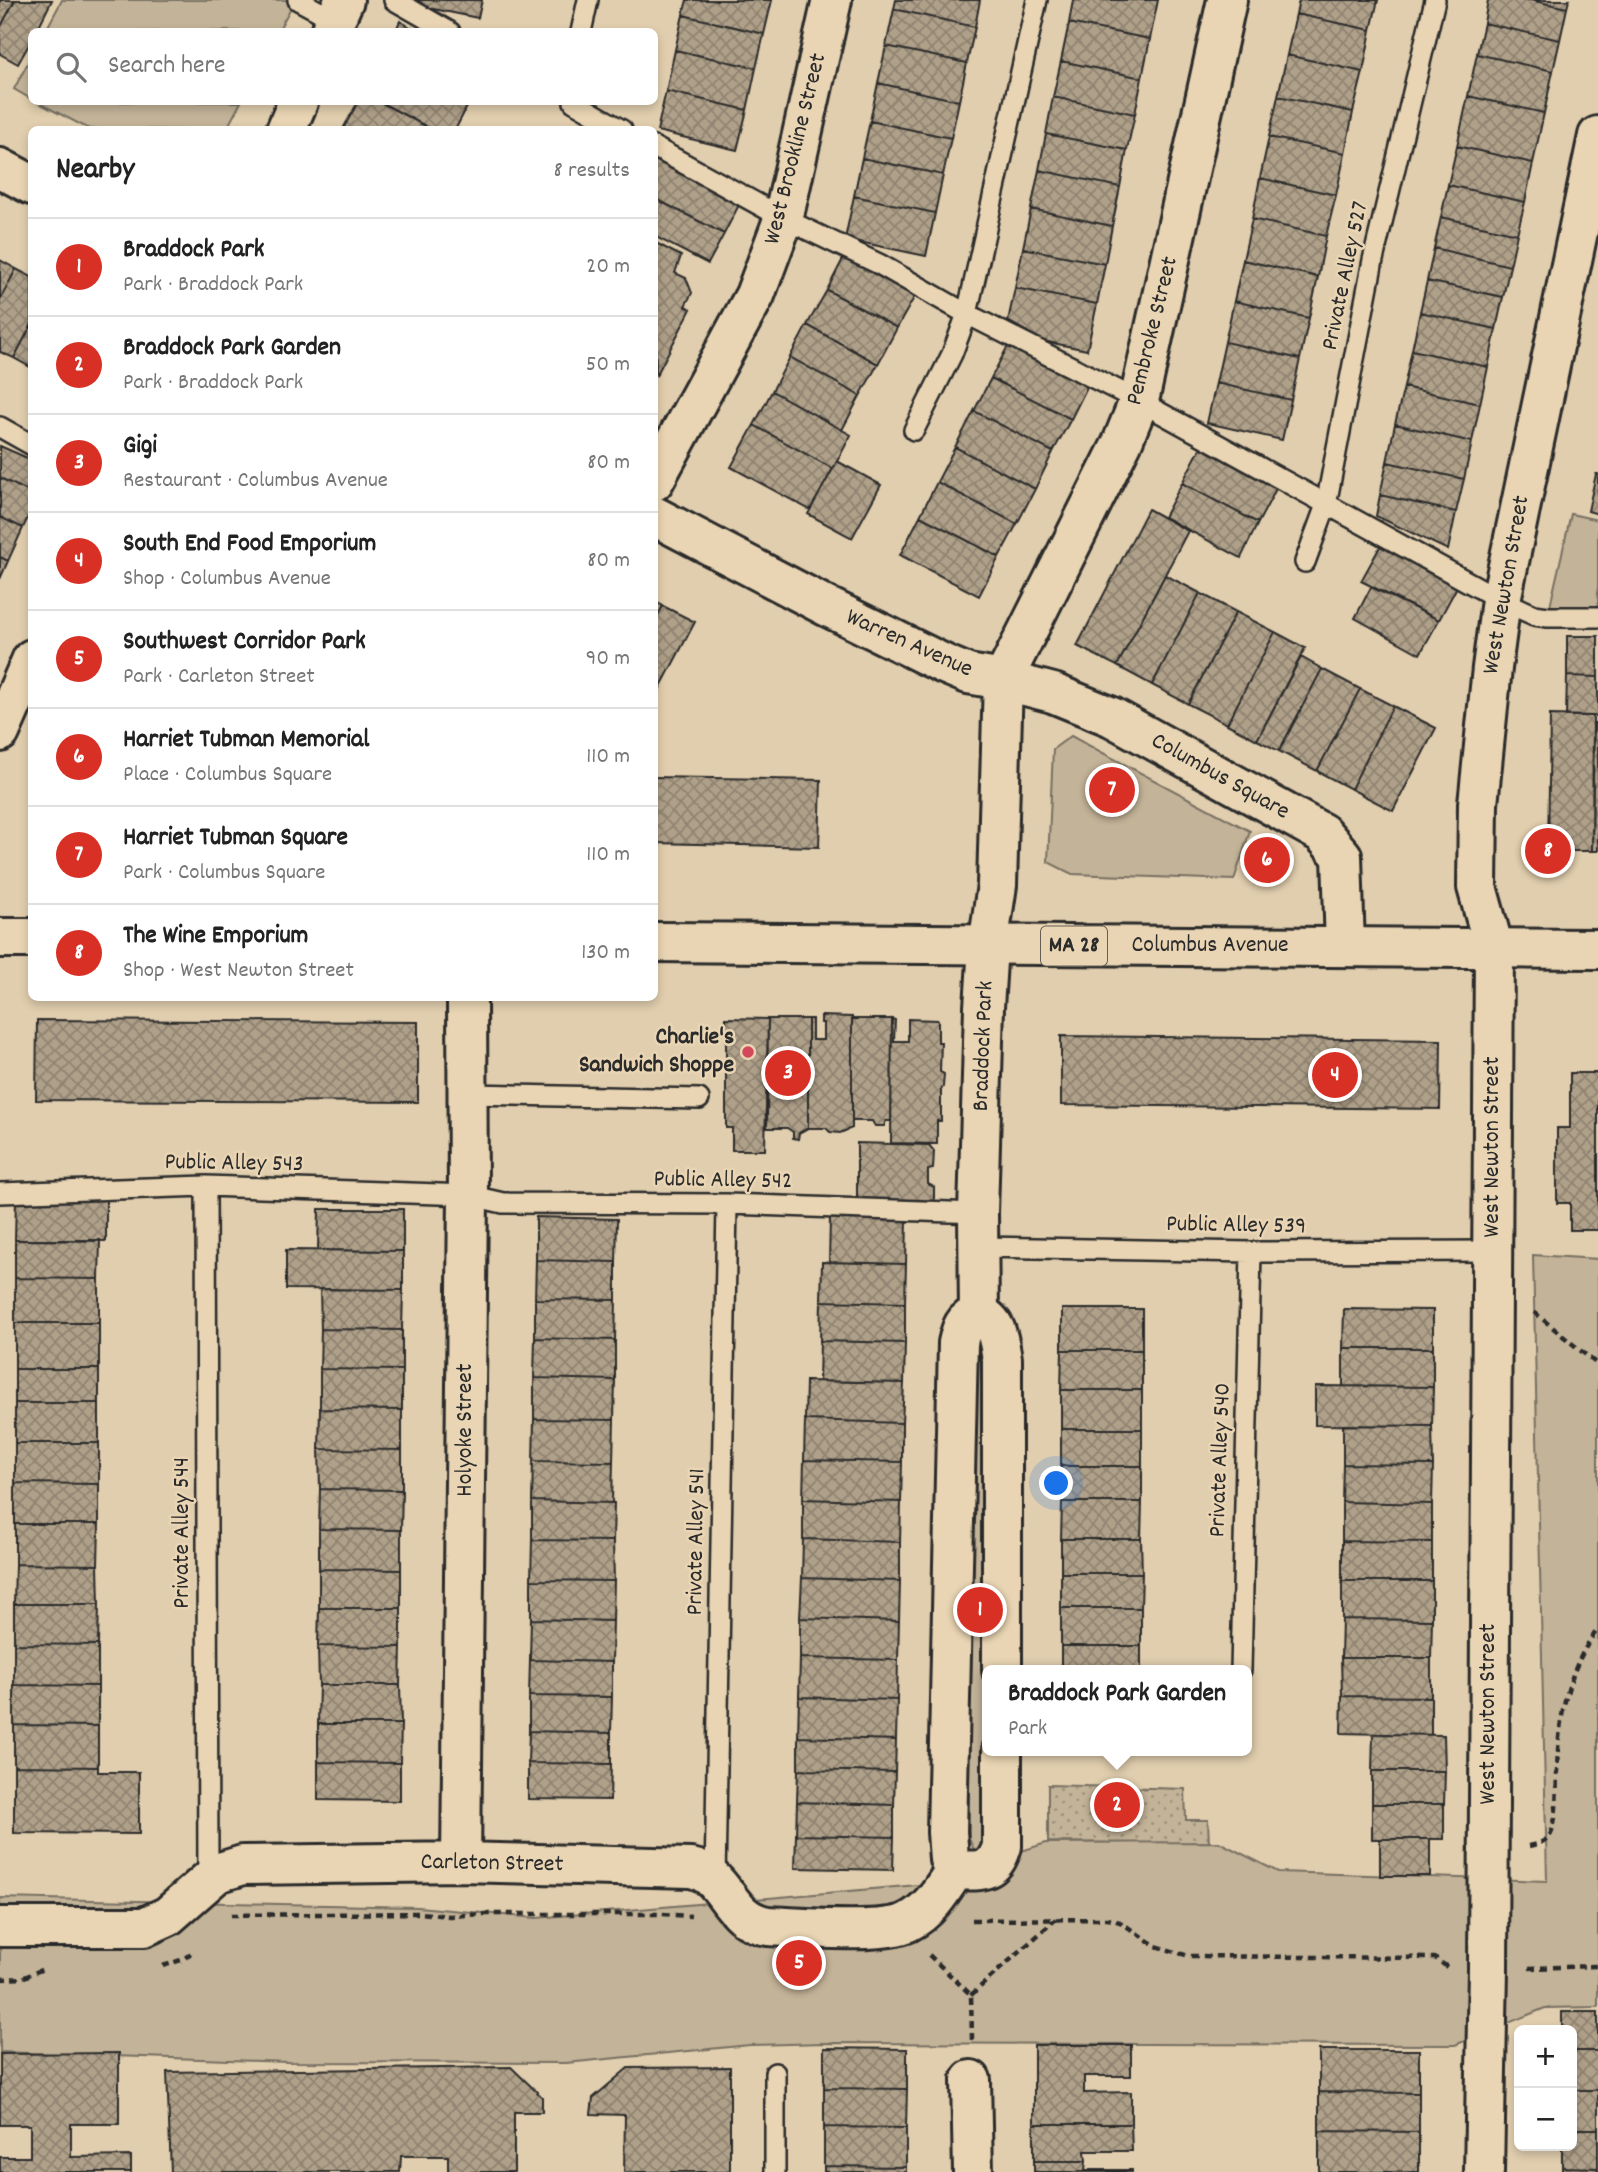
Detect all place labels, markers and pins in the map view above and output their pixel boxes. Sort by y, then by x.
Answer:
pin: 7 [1089,764,1135,816]
pin: 8 [1525,825,1571,877]
pin: 6 [1244,834,1290,886]
place label: Charlie's Sandwich Shoppe [579,1021,734,1083]
marker: Charlie's Sandwich Shoppe [740,1044,756,1060]
pin: 3 [765,1047,811,1099]
pin: 4 [1312,1049,1358,1101]
pin: 1 [957,1584,1003,1636]
pin: 2 [1094,1779,1140,1831]
pin: 5 [776,1937,822,1989]

